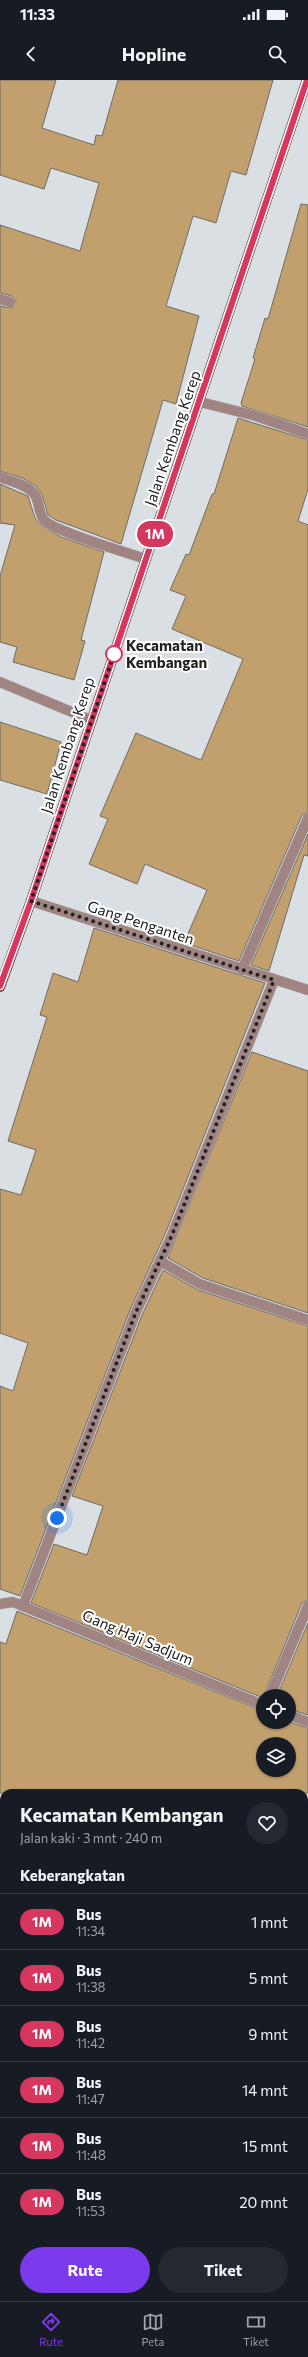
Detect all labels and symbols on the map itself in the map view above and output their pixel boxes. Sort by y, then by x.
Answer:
street label: Jalan Kembang Kerep [140,368,204,508]
line badge: 1M [137,521,173,547]
place label: Kecamatan Kembangan [126,636,207,671]
marker: Kecamatan Kembangan [105,645,123,663]
street label: Jalan Kembang Kerep [36,675,98,815]
street label: Gang Penganten [85,896,197,948]
your location [47,1508,67,1528]
street label: Gang Haji Sadjum [80,1606,196,1668]

